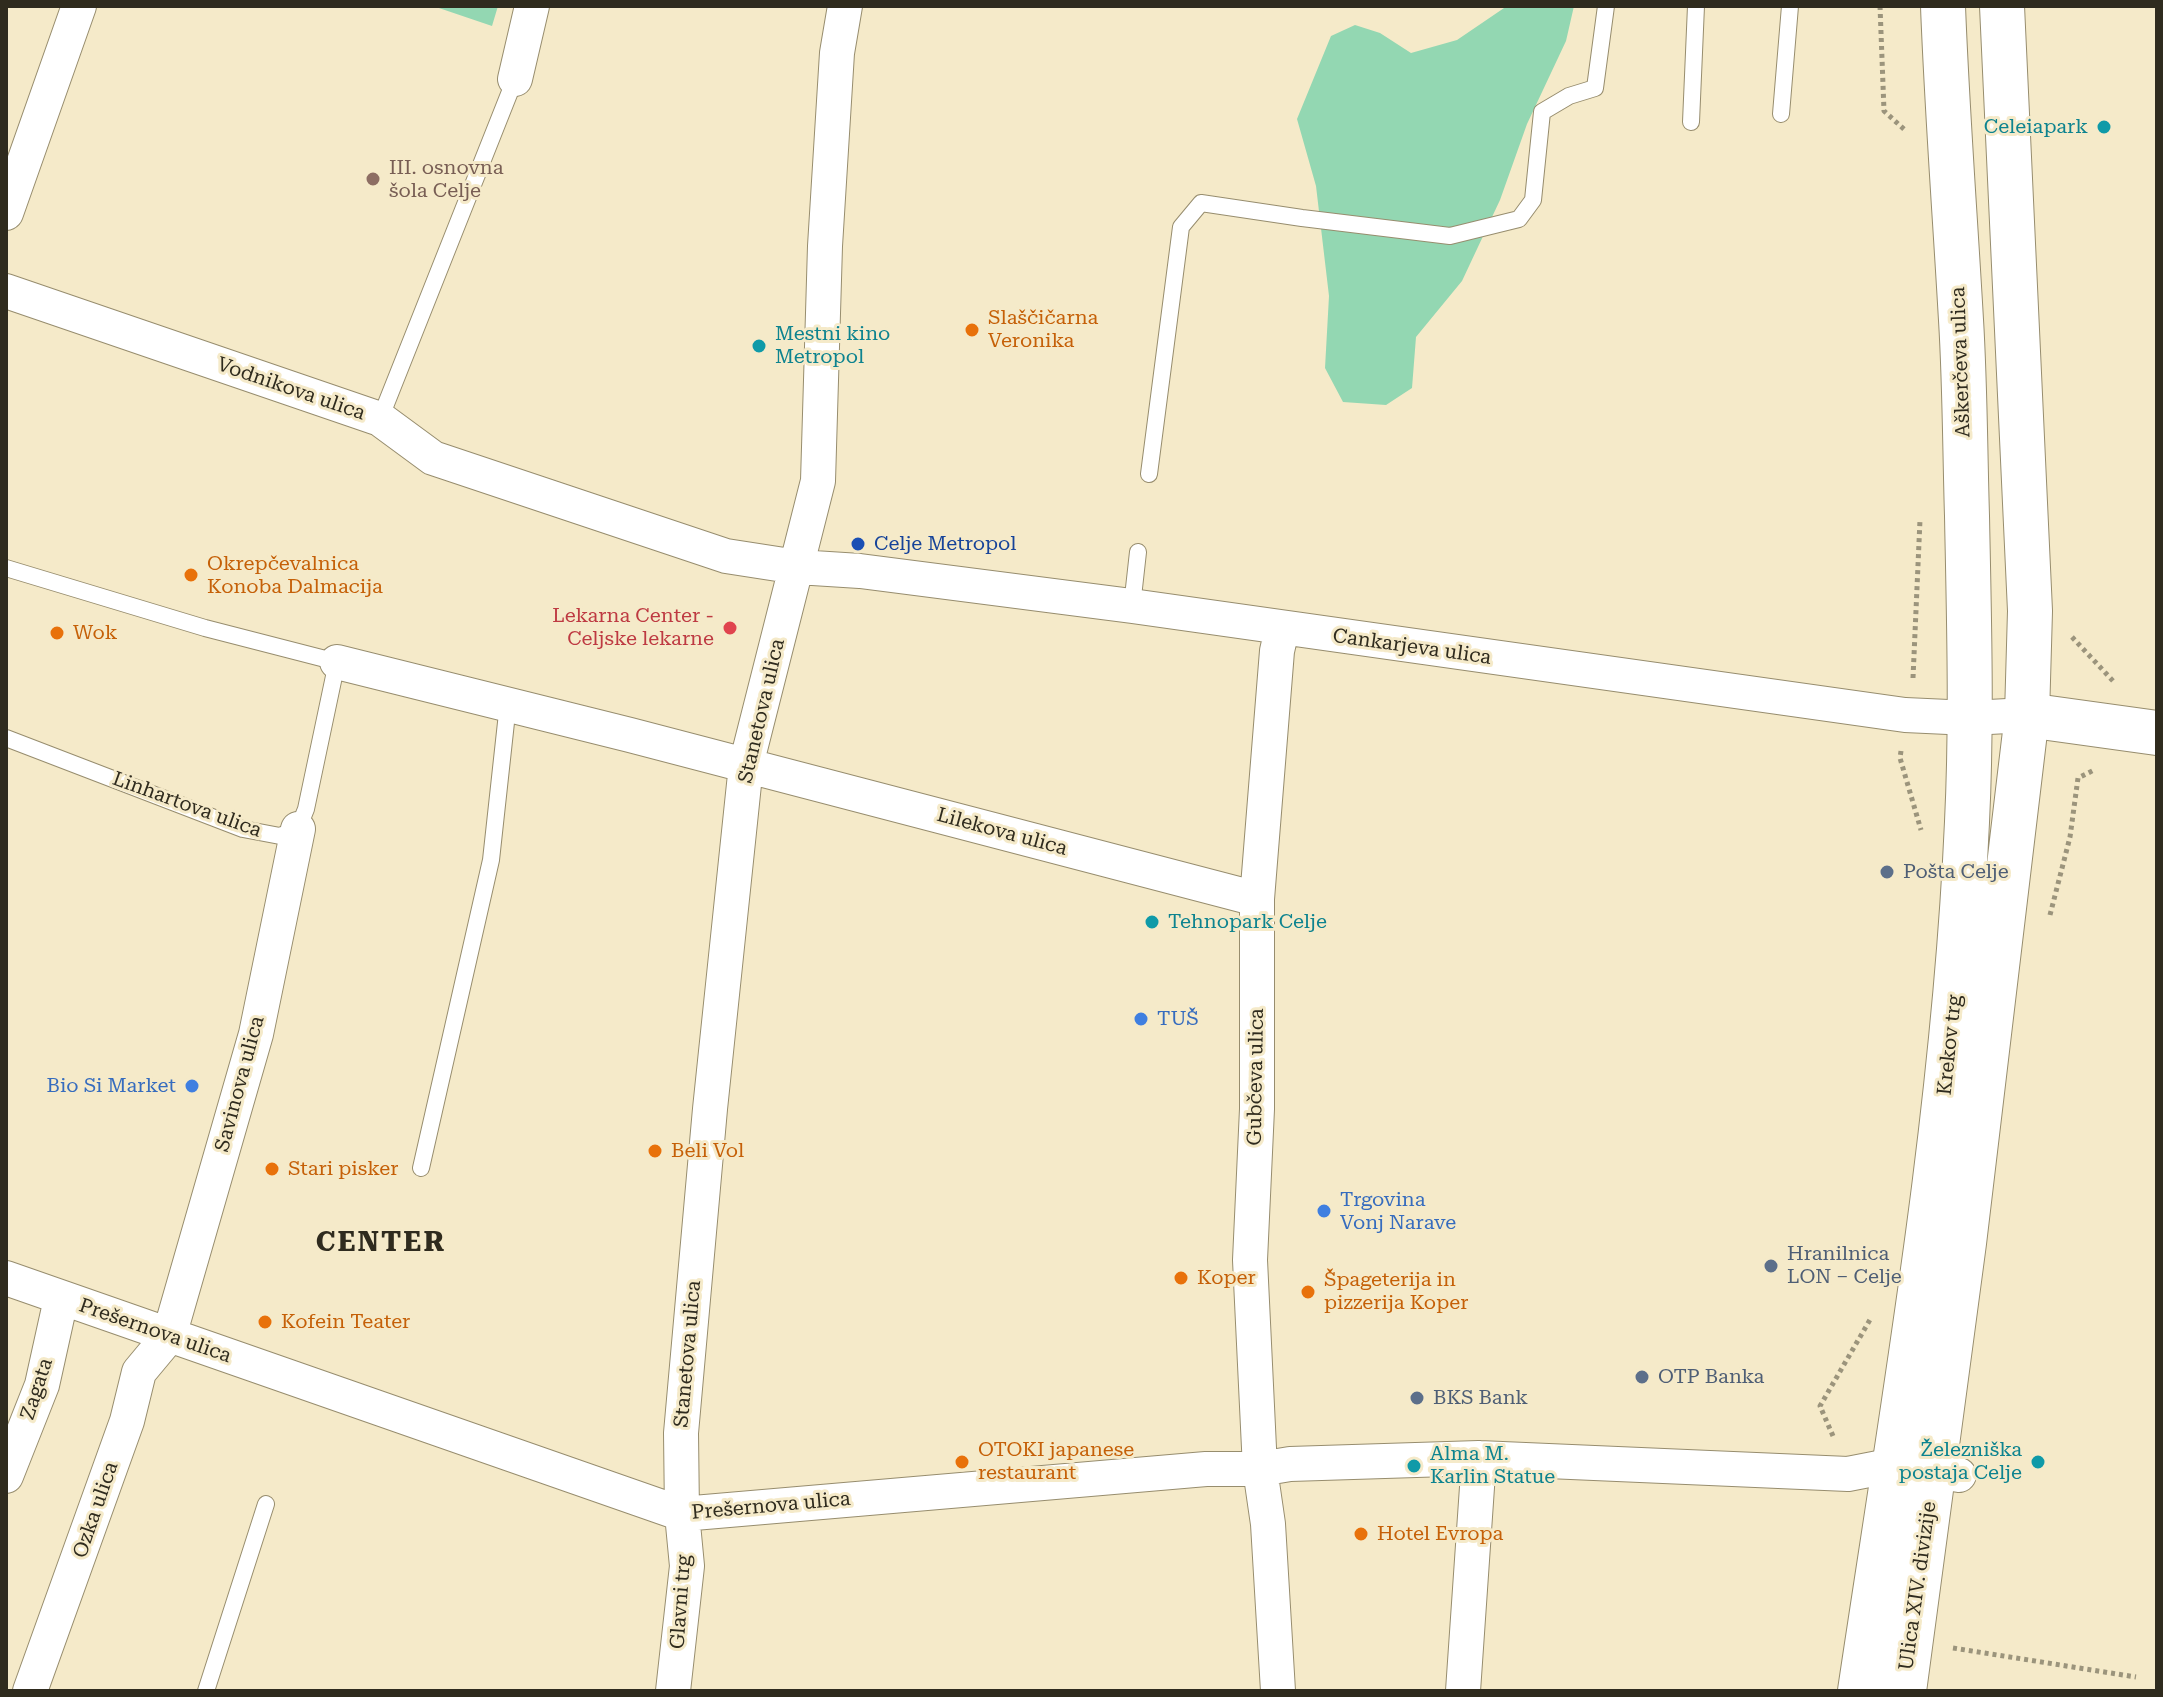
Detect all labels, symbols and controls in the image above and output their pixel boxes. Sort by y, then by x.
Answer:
place label: Celeiapark [1984,115,2088,139]
marker: Celeiapark [2095,118,2113,136]
place label: III. osnovna šola Celje [389,156,504,203]
marker: III. osnovna šola Celje [364,170,382,188]
street label: Aškerčeva ulica [1946,286,1976,438]
place label: Slaščičarna Veronika [988,306,1098,353]
marker: Slaščičarna Veronika [963,321,981,339]
place label: Mestni kino Metropol [775,322,890,369]
marker: Mestni kino Metropol [750,337,768,355]
street label: Vodnikova ulica [214,352,368,426]
place label: Celje Metropol [874,532,1017,556]
marker: Celje Metropol [849,535,867,553]
place label: Okrepčevalnica Konoba Dalmacija [207,552,383,599]
marker: Okrepčevalnica Konoba Dalmacija [182,566,200,584]
place label: Lekarna Center - Celjske lekarne [552,604,714,651]
marker: Lekarna Center - Celjske lekarne [721,619,739,637]
place label: Wok [73,621,117,645]
marker: Wok [48,624,66,642]
street label: Cankarjeva ulica [1331,624,1493,670]
street label: Stanetova ulica [734,636,790,786]
street label: Linhartova ulica [109,767,265,843]
street label: Lilekova ulica [934,803,1070,861]
place label: Pošta Celje [1903,860,2009,884]
marker: Pošta Celje [1878,863,1896,881]
place label: Tehnopark Celje [1168,910,1327,934]
marker: Tehnopark Celje [1143,913,1161,931]
street label: Krekov trg [1933,994,1967,1096]
place label: TUŠ [1157,1007,1199,1031]
street label: Gubčeva ulica [1243,1008,1269,1146]
marker: TUŠ [1132,1010,1150,1028]
street label: Savinova ulica [210,1013,270,1155]
place label: Bio Si Market [47,1074,176,1098]
marker: Bio Si Market [183,1077,201,1095]
place label: Beli Vol [671,1139,744,1163]
marker: Beli Vol [646,1142,664,1160]
place label: Stari pisker [288,1157,399,1181]
marker: Stari pisker [263,1160,281,1178]
place label: Trgovina Vonj Narave [1340,1188,1456,1235]
marker: Trgovina Vonj Narave [1315,1202,1333,1220]
district label: CENTER [316,1226,446,1260]
place label: Hranilnica LON – Celje [1787,1242,1902,1289]
marker: Hranilnica LON – Celje [1762,1257,1780,1275]
place label: Koper [1197,1266,1256,1290]
place label: Špageterija in pizzerija Koper [1324,1268,1468,1315]
marker: Koper [1172,1269,1190,1287]
street label: Stanetova ulica [670,1279,706,1429]
marker: Špageterija in pizzerija Koper [1299,1283,1317,1301]
street label: Prešernova ulica [76,1294,234,1368]
place label: Kofein Teater [281,1310,410,1334]
marker: Kofein Teater [256,1313,274,1331]
street label: Zagata [16,1355,58,1423]
place label: OTP Banka [1658,1365,1764,1389]
marker: OTP Banka [1633,1368,1651,1386]
place label: BKS Bank [1433,1386,1528,1410]
marker: BKS Bank [1408,1389,1426,1407]
place label: OTOKI japanese restaurant [978,1438,1134,1485]
place label: Železniška postaja Celje [1899,1438,2022,1485]
place label: Alma M. Karlin Statue [1430,1442,1555,1489]
marker: OTOKI japanese restaurant [953,1453,971,1471]
marker: Železniška postaja Celje [2029,1453,2047,1471]
marker: Alma M. Karlin Statue [1405,1457,1423,1475]
street label: Ozka ulica [68,1459,124,1561]
street label: Prešernova ulica [691,1487,851,1525]
street label: Ulica XIV. divizije [1894,1500,1942,1672]
place label: Hotel Evropa [1377,1522,1503,1546]
marker: Hotel Evropa [1352,1525,1370,1543]
street label: Glavni trg [666,1554,696,1650]

